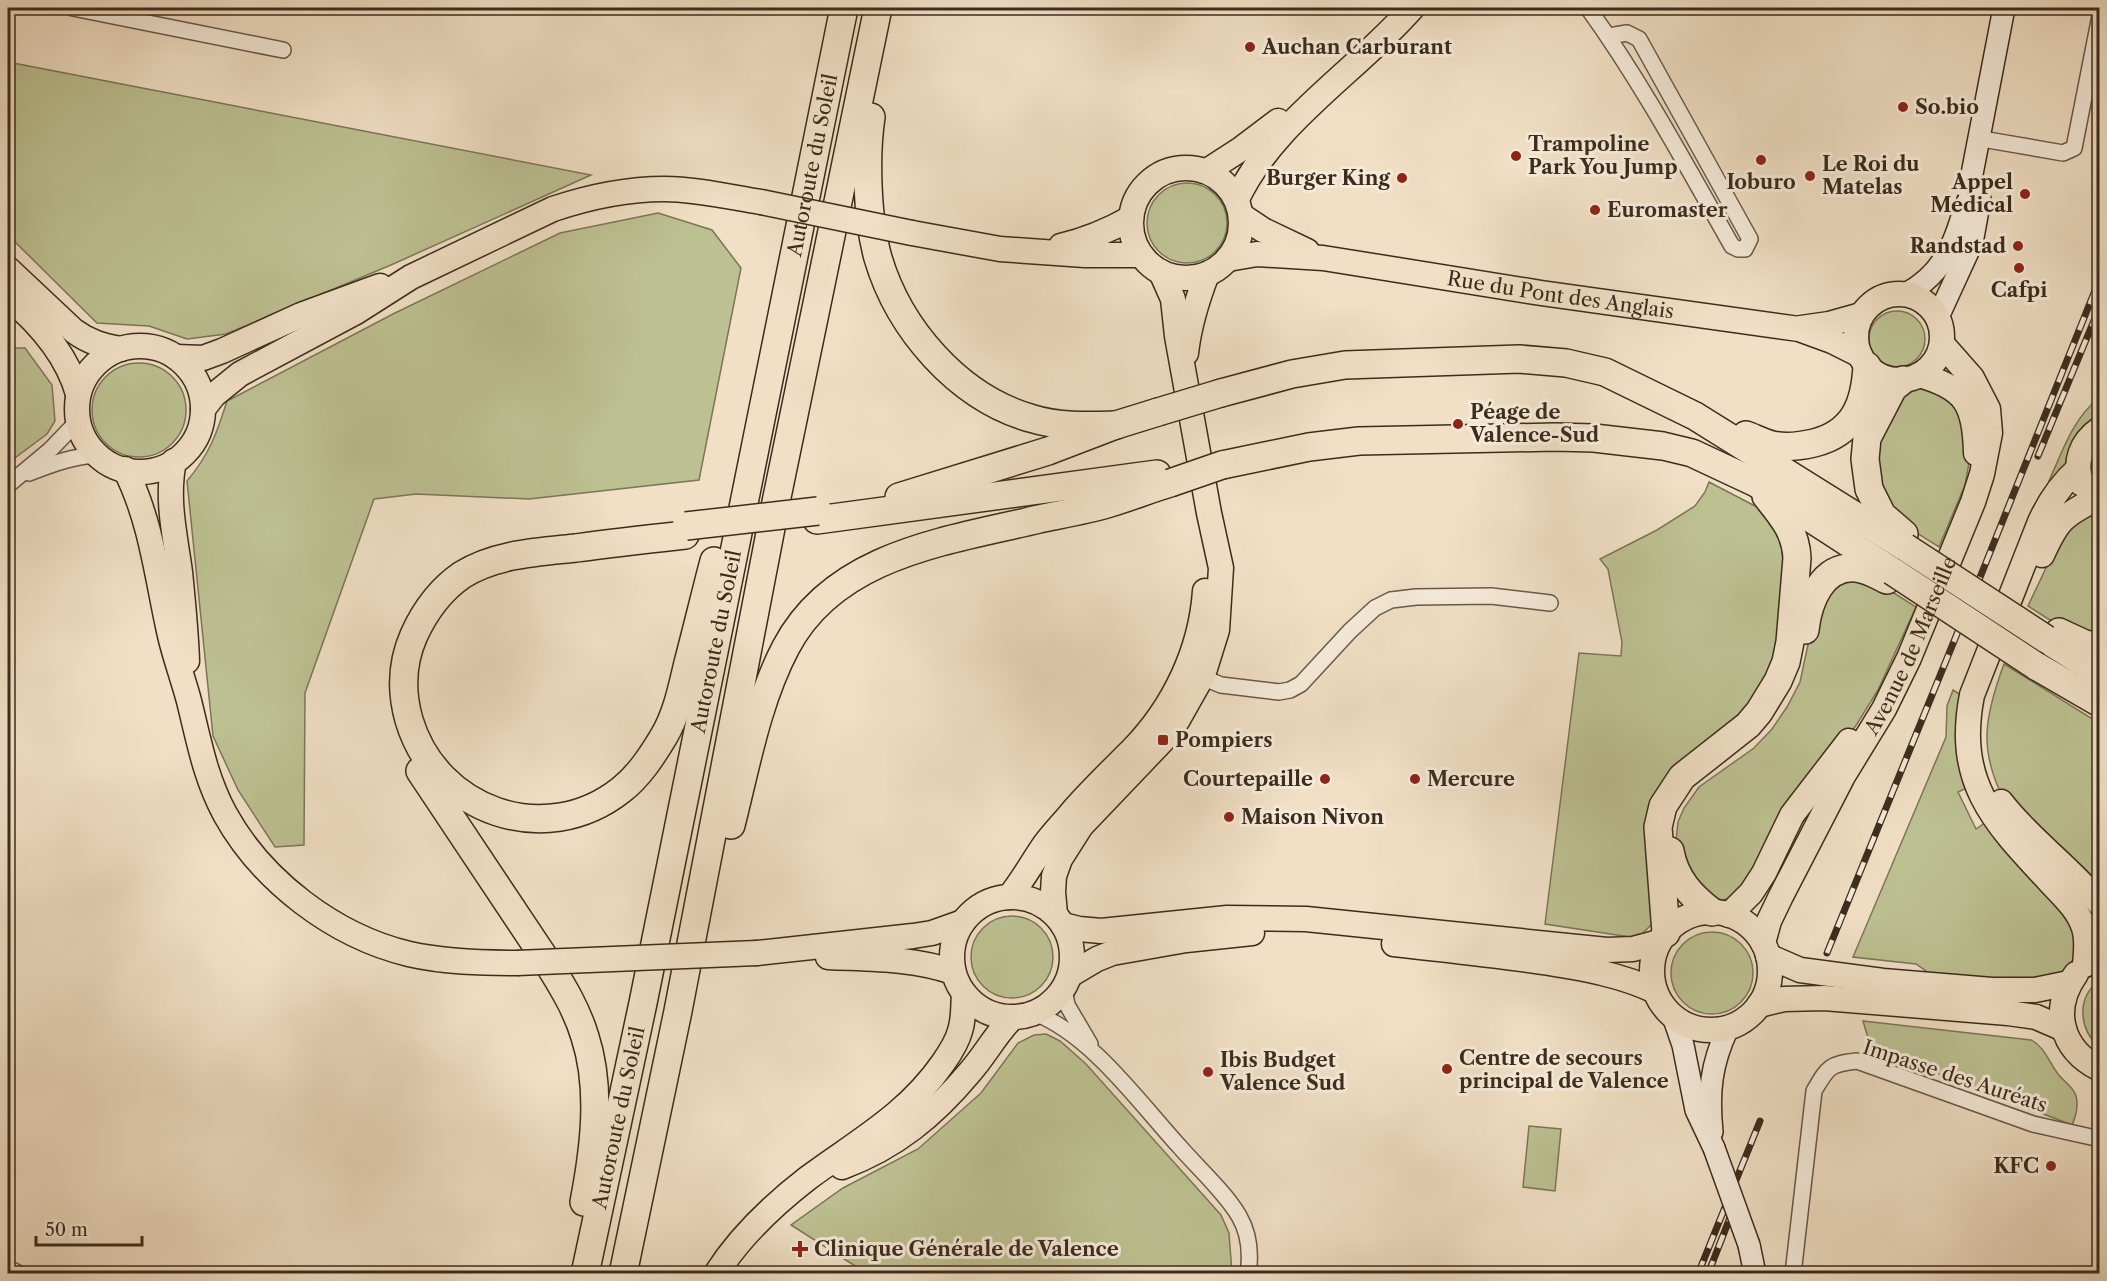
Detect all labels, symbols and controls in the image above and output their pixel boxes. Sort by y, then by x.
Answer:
place label: Auchan Carburant [1261,35,1452,59]
marker: Auchan Carburant [1243,40,1257,54]
street label: Autoroute du Soleil [782,72,842,260]
place label: So.bio [1915,95,1979,119]
marker: So.bio [1896,100,1910,114]
place label: Trampoline Park You Jump [1528,132,1678,179]
marker: Trampoline Park You Jump [1509,149,1523,163]
place label: Le Roi du Matelas [1822,152,1919,199]
marker: Ioburo [1754,153,1768,167]
place label: Burger King [1266,166,1390,190]
marker: Le Roi du Matelas [1803,169,1817,183]
place label: Ioburo [1726,170,1796,194]
place label: Appel Médical [1930,170,2013,217]
marker: Burger King [1395,171,1409,185]
marker: Appel Médical [2018,187,2032,201]
place label: Euromaster [1607,198,1728,222]
marker: Euromaster [1588,203,1602,217]
place label: Randstad [1910,234,2007,258]
marker: Randstad [2011,239,2025,253]
marker: Cafpi [2012,261,2026,275]
street label: Rue du Pont des Anglais [1445,266,1676,323]
place label: Cafpi [1991,278,2047,302]
place label: Péage de Valence-Sud [1469,400,1600,447]
marker: Péage de Valence-Sud [1451,417,1465,431]
street label: Autoroute du Soleil [686,548,746,736]
street label: Avenue de Marseille [1859,553,1961,740]
place label: Pompiers [1175,728,1272,752]
marker: Pompiers [1156,733,1170,747]
place label: Courtepaille [1183,767,1313,791]
place label: Mercure [1427,767,1515,791]
marker: Courtepaille [1318,772,1332,786]
marker: Mercure [1408,772,1422,786]
place label: Maison Nivon [1241,805,1384,829]
marker: Maison Nivon [1222,810,1236,824]
street label: Autoroute du Soleil [587,1024,650,1212]
street label: Impasse des Auréats [1860,1035,2050,1117]
place label: Centre de secours principal de Valence [1459,1046,1669,1093]
place label: Ibis Budget Valence Sud [1219,1048,1346,1095]
marker: Centre de secours principal de Valence [1440,1062,1454,1076]
marker: Ibis Budget Valence Sud [1201,1065,1215,1079]
place label: KFC [1993,1154,2039,1178]
marker: KFC [2044,1159,2058,1173]
scale bar [36,1209,142,1247]
text: 50 m [45,1219,88,1241]
place label: Clinique Générale de Valence [814,1237,1119,1261]
marker: Clinique Générale de Valence [791,1240,809,1258]

